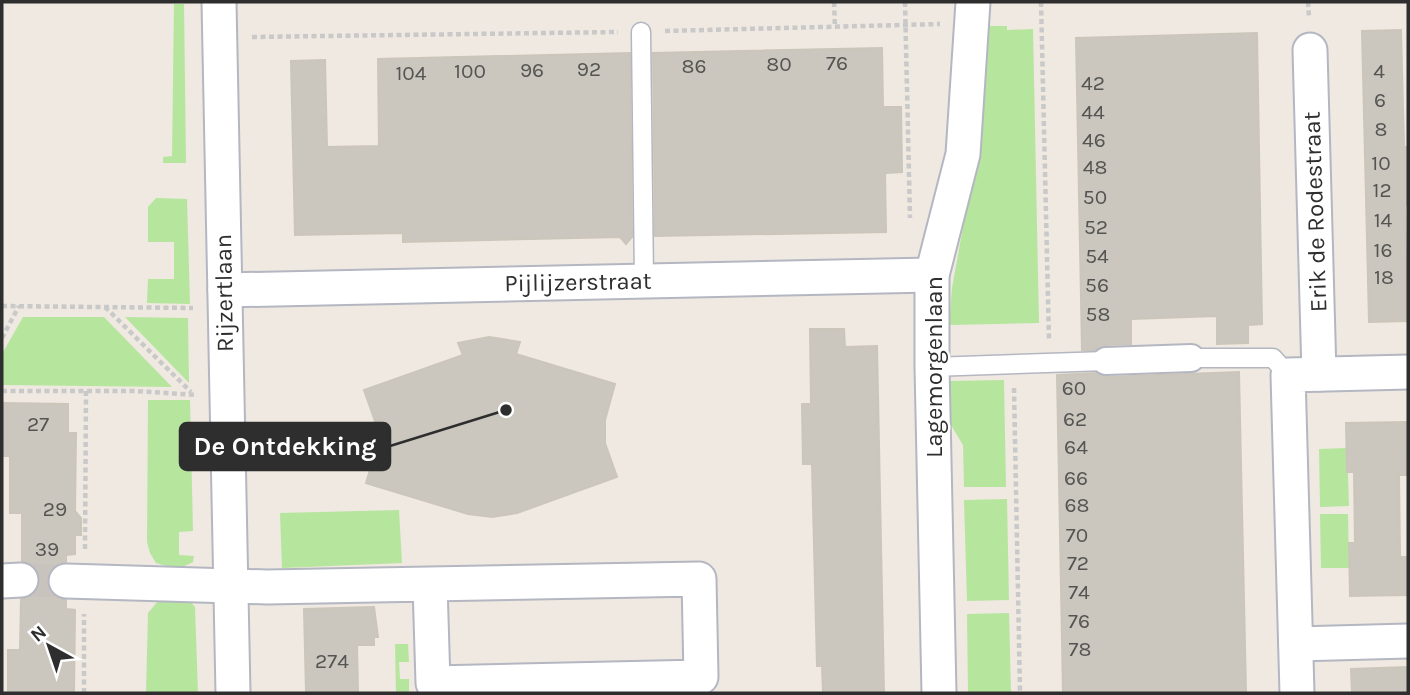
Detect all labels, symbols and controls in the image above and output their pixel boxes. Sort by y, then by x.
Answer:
house number: 76 [826,51,848,75]
house number: 80 [766,52,792,76]
house number: 86 [682,54,706,78]
house number: 92 [577,57,601,81]
house number: 96 [520,58,544,82]
house number: 100 [454,59,486,83]
house number: 4 [1373,59,1385,83]
house number: 104 [395,61,427,85]
house number: 42 [1081,71,1105,95]
house number: 6 [1374,88,1386,112]
house number: 44 [1081,100,1105,124]
street label: Erik de Rodestraat [1298,111,1332,313]
house number: 8 [1375,117,1387,141]
house number: 46 [1082,128,1106,152]
house number: 10 [1371,151,1391,175]
house number: 48 [1083,155,1107,179]
house number: 12 [1372,178,1392,202]
house number: 50 [1083,185,1107,209]
house number: 14 [1374,208,1393,232]
house number: 52 [1084,215,1108,239]
street label: Rijzertlaan [209,234,239,352]
house number: 16 [1374,238,1392,262]
house number: 54 [1085,244,1109,268]
house number: 18 [1374,265,1394,289]
street label: Pijlijzerstraat [504,267,652,297]
house number: 56 [1085,273,1109,297]
street label: Lagemorgenlaan [920,276,948,458]
house number: 58 [1086,302,1110,326]
house number: 60 [1062,376,1086,400]
house number: 62 [1063,407,1087,431]
house number: 27 [27,412,49,436]
callout: De Ontdekking [180,423,390,470]
text: De Ontdekking [194,431,376,462]
house number: 64 [1064,435,1088,459]
house number: 66 [1064,466,1088,490]
house number: 68 [1065,493,1089,517]
house number: 29 [43,497,67,521]
house number: 70 [1066,523,1088,547]
house number: 39 [35,537,59,561]
house number: 72 [1067,551,1089,575]
house number: 74 [1068,580,1090,604]
house number: 76 [1068,609,1090,633]
north arrow [14,611,84,681]
text: N [26,621,51,647]
house number: 78 [1069,637,1091,661]
house number: 274 [315,649,349,673]

